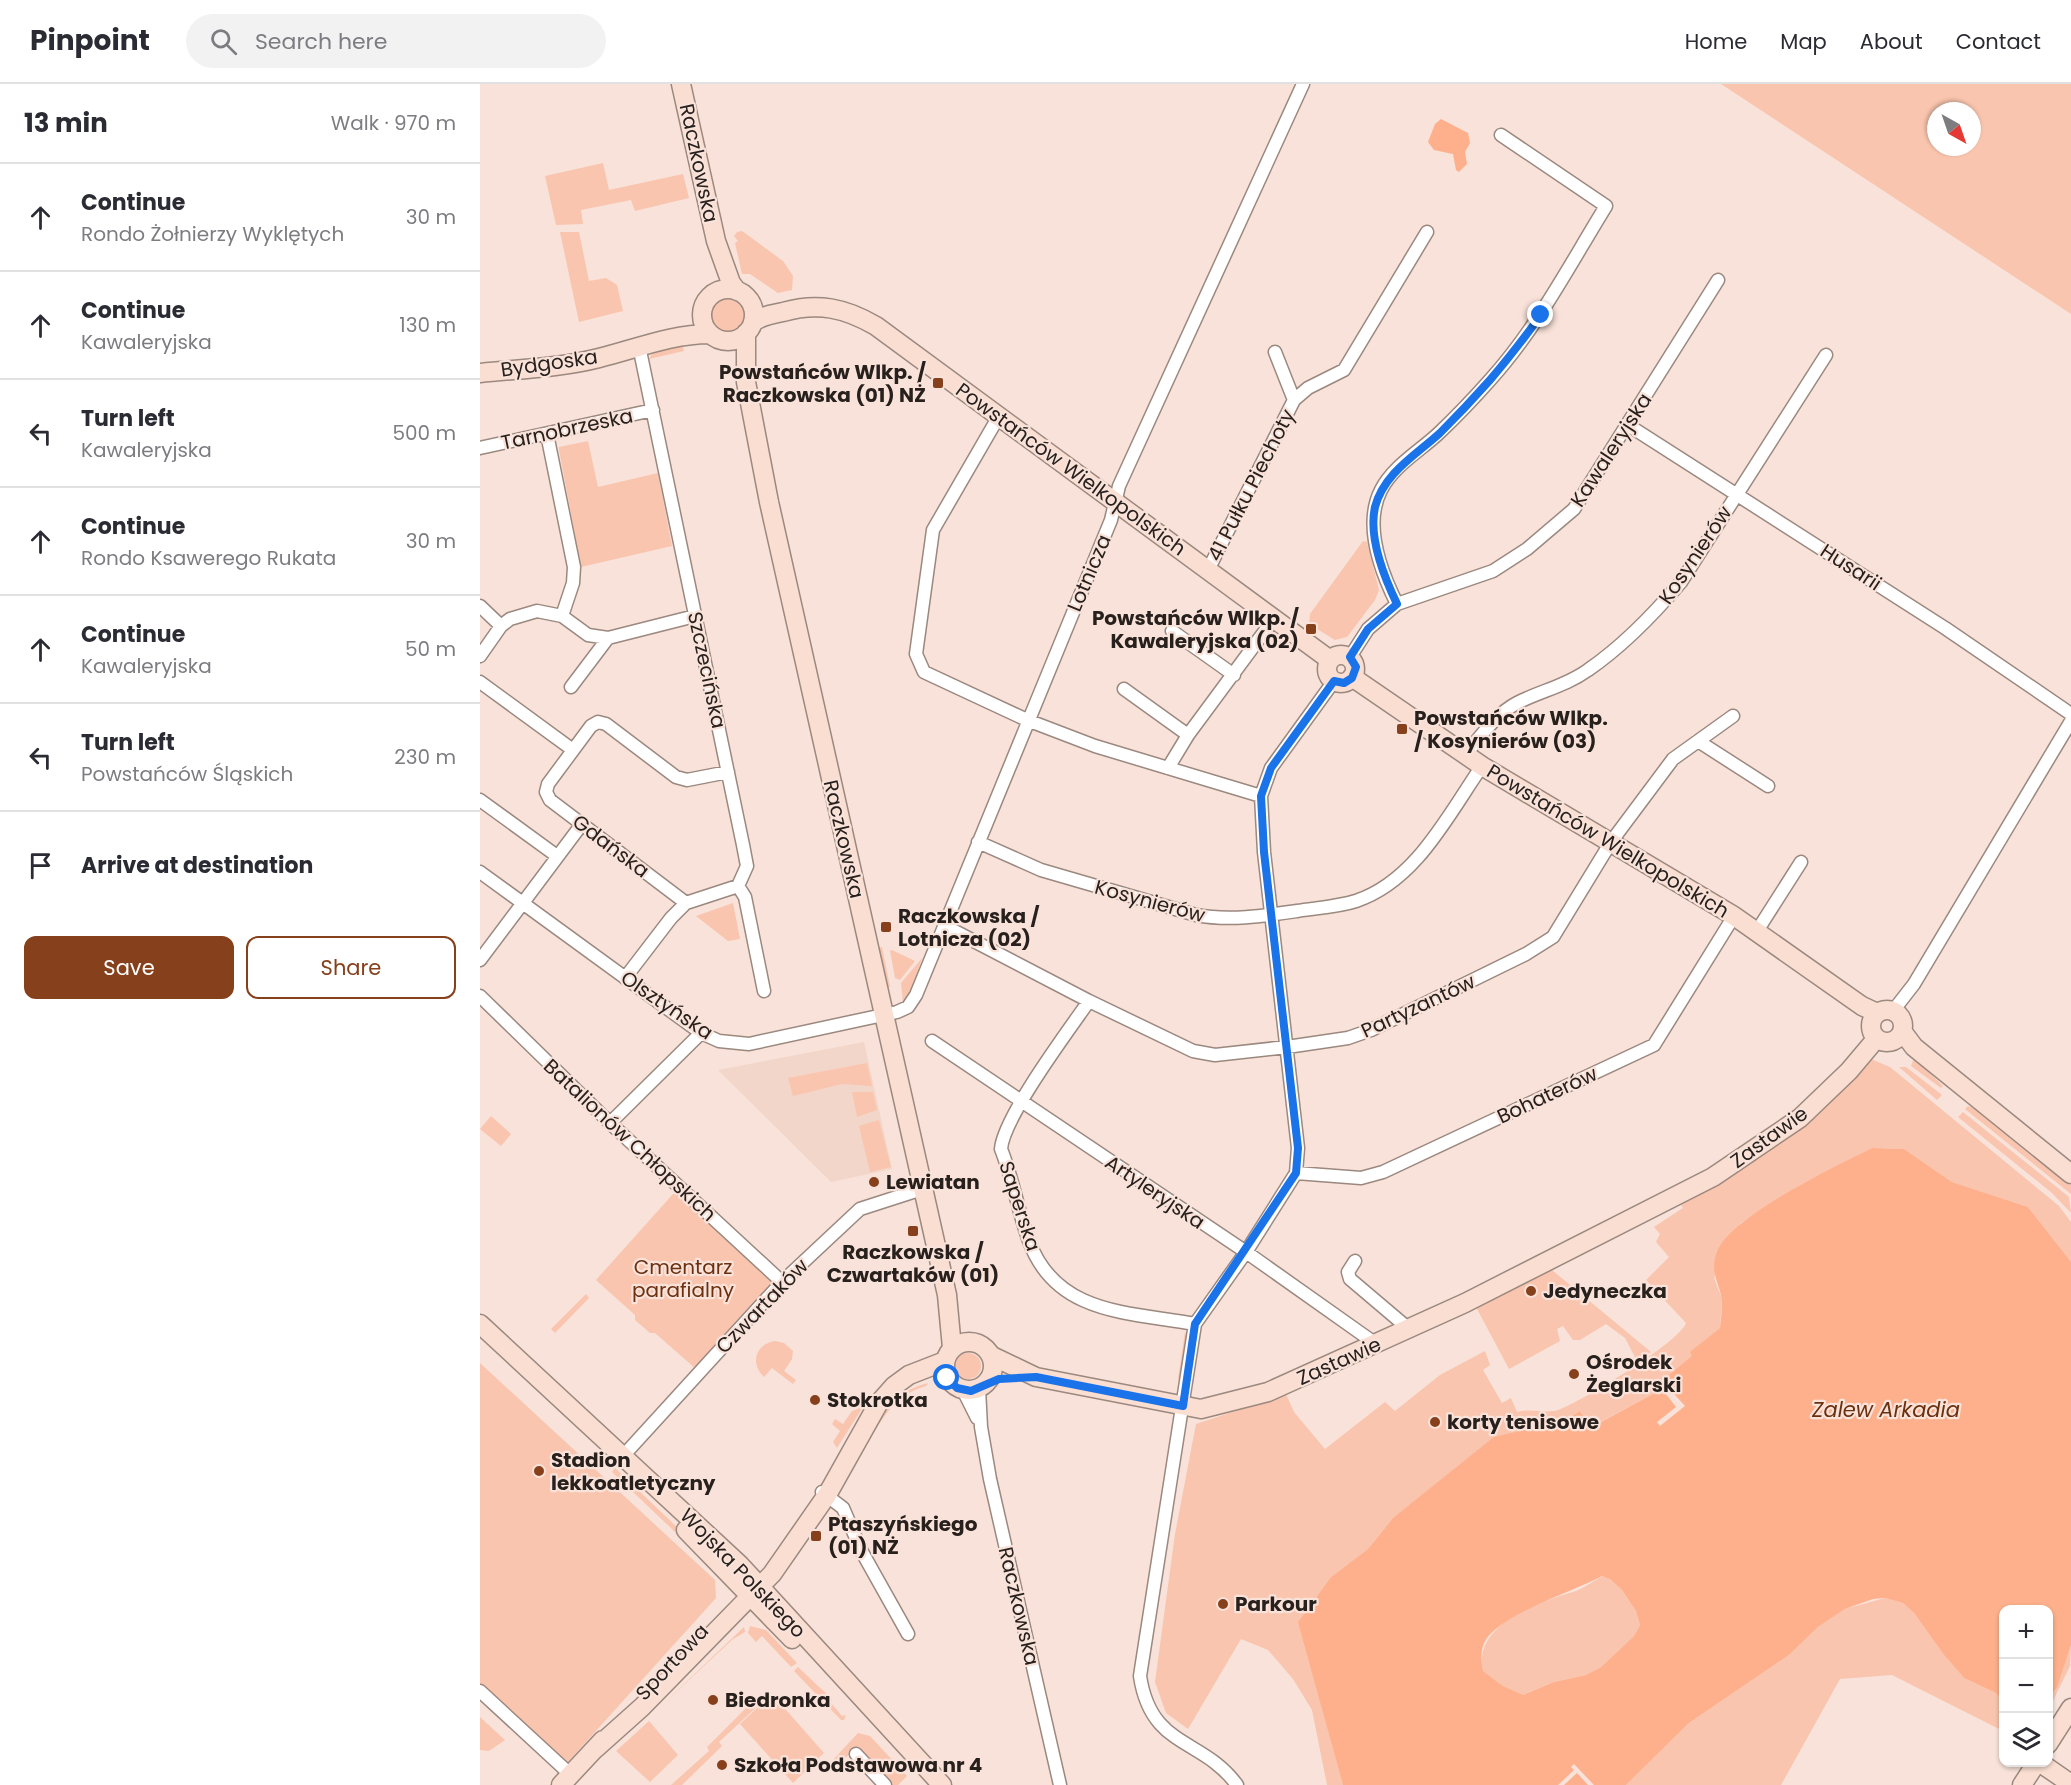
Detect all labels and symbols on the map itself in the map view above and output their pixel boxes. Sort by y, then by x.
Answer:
street label: Raczkowska [673,101,725,225]
north arrow [1927,102,1981,156]
route end [1527,301,1553,327]
street label: Bydgoska [499,342,599,384]
place label: Powstańców Wlkp. / Raczkowska (01) NŻ [719,358,926,409]
marker: Powstańców Wlkp. / Raczkowska (01) NŻ [931,376,945,390]
street label: Powstańców Wielkopolskich [950,376,1192,562]
street label: Kawaleryjska [1564,388,1658,512]
street label: Tarnobrzeska [498,401,636,457]
street label: 41 Pułku Piechoty [1201,404,1301,566]
street label: Kosynierów [1652,500,1739,610]
street label: Lotnicza [1060,530,1118,616]
street label: Husarii [1815,537,1887,597]
place label: Powstańców Wlkp. / Kawaleryjska (02) [1092,604,1299,655]
street label: Szczecińska [681,609,733,731]
marker: Powstańców Wlkp. / Kawaleryjska (02) [1304,622,1318,636]
place label: Powstańców Wlkp. / Kosynierów (03) [1414,704,1608,755]
marker: Powstańców Wlkp. / Kosynierów (03) [1395,722,1409,736]
street label: Powstańców Wielkopolskich [1482,757,1734,925]
street label: Raczkowska [817,777,871,901]
street label: Gdańska [567,808,655,884]
street label: Kosynierów [1092,873,1209,929]
place label: Raczkowska / Lotnicza (02) [898,902,1039,953]
marker: Raczkowska / Lotnicza (02) [879,920,893,934]
street label: Olsztyńska [615,964,719,1046]
street label: Partyzantów [1356,967,1480,1045]
street label: Batalionów Chłopskich [538,1052,722,1228]
street label: Bohaterów [1492,1059,1602,1130]
street label: Zastawie [1725,1099,1813,1175]
street label: Artyleryjska [1100,1148,1210,1236]
street label: Saperska [992,1157,1048,1255]
place label: Lewiatan [886,1168,980,1196]
marker: Lewiatan [867,1175,881,1189]
marker: Raczkowska / Czwartaków (01) [906,1224,920,1238]
place label: Raczkowska / Czwartaków (01) [827,1238,999,1289]
street label: Czwartaków [709,1252,815,1360]
park label: Cmentarz parafialny [632,1253,734,1304]
place label: Jedyneczka [1543,1277,1667,1305]
marker: Jedyneczka [1524,1284,1538,1298]
street label: Zastawie [1293,1330,1385,1392]
place label: Ośrodek Żeglarski [1586,1348,1681,1399]
route start [933,1364,959,1390]
marker: Ośrodek Żeglarski [1567,1367,1581,1381]
place label: Stokrotka [827,1386,928,1414]
marker: Stokrotka [808,1393,822,1407]
water label: Zalew Arkadia [1811,1395,1960,1424]
place label: korty tenisowe [1447,1408,1599,1436]
marker: korty tenisowe [1428,1415,1442,1429]
place label: Stadion lekkoatletyczny [551,1446,716,1497]
marker: Stadion lekkoatletyczny [532,1464,546,1478]
street label: Wojska Polskiego [674,1502,812,1644]
place label: Ptaszyńskiego (01) NŻ [828,1510,978,1561]
marker: Ptaszyńskiego (01) NŻ [809,1529,823,1543]
street label: Raczkowska [992,1544,1046,1668]
place label: Parkour [1235,1590,1317,1618]
marker: Parkour [1216,1597,1230,1611]
street label: Sportowa [629,1618,715,1706]
place label: Biedronka [725,1686,831,1714]
marker: Biedronka [706,1693,720,1707]
place label: Szkoła Podstawowa nr 4 [734,1751,982,1779]
marker: Szkoła Podstawowa nr 4 [715,1758,729,1772]

